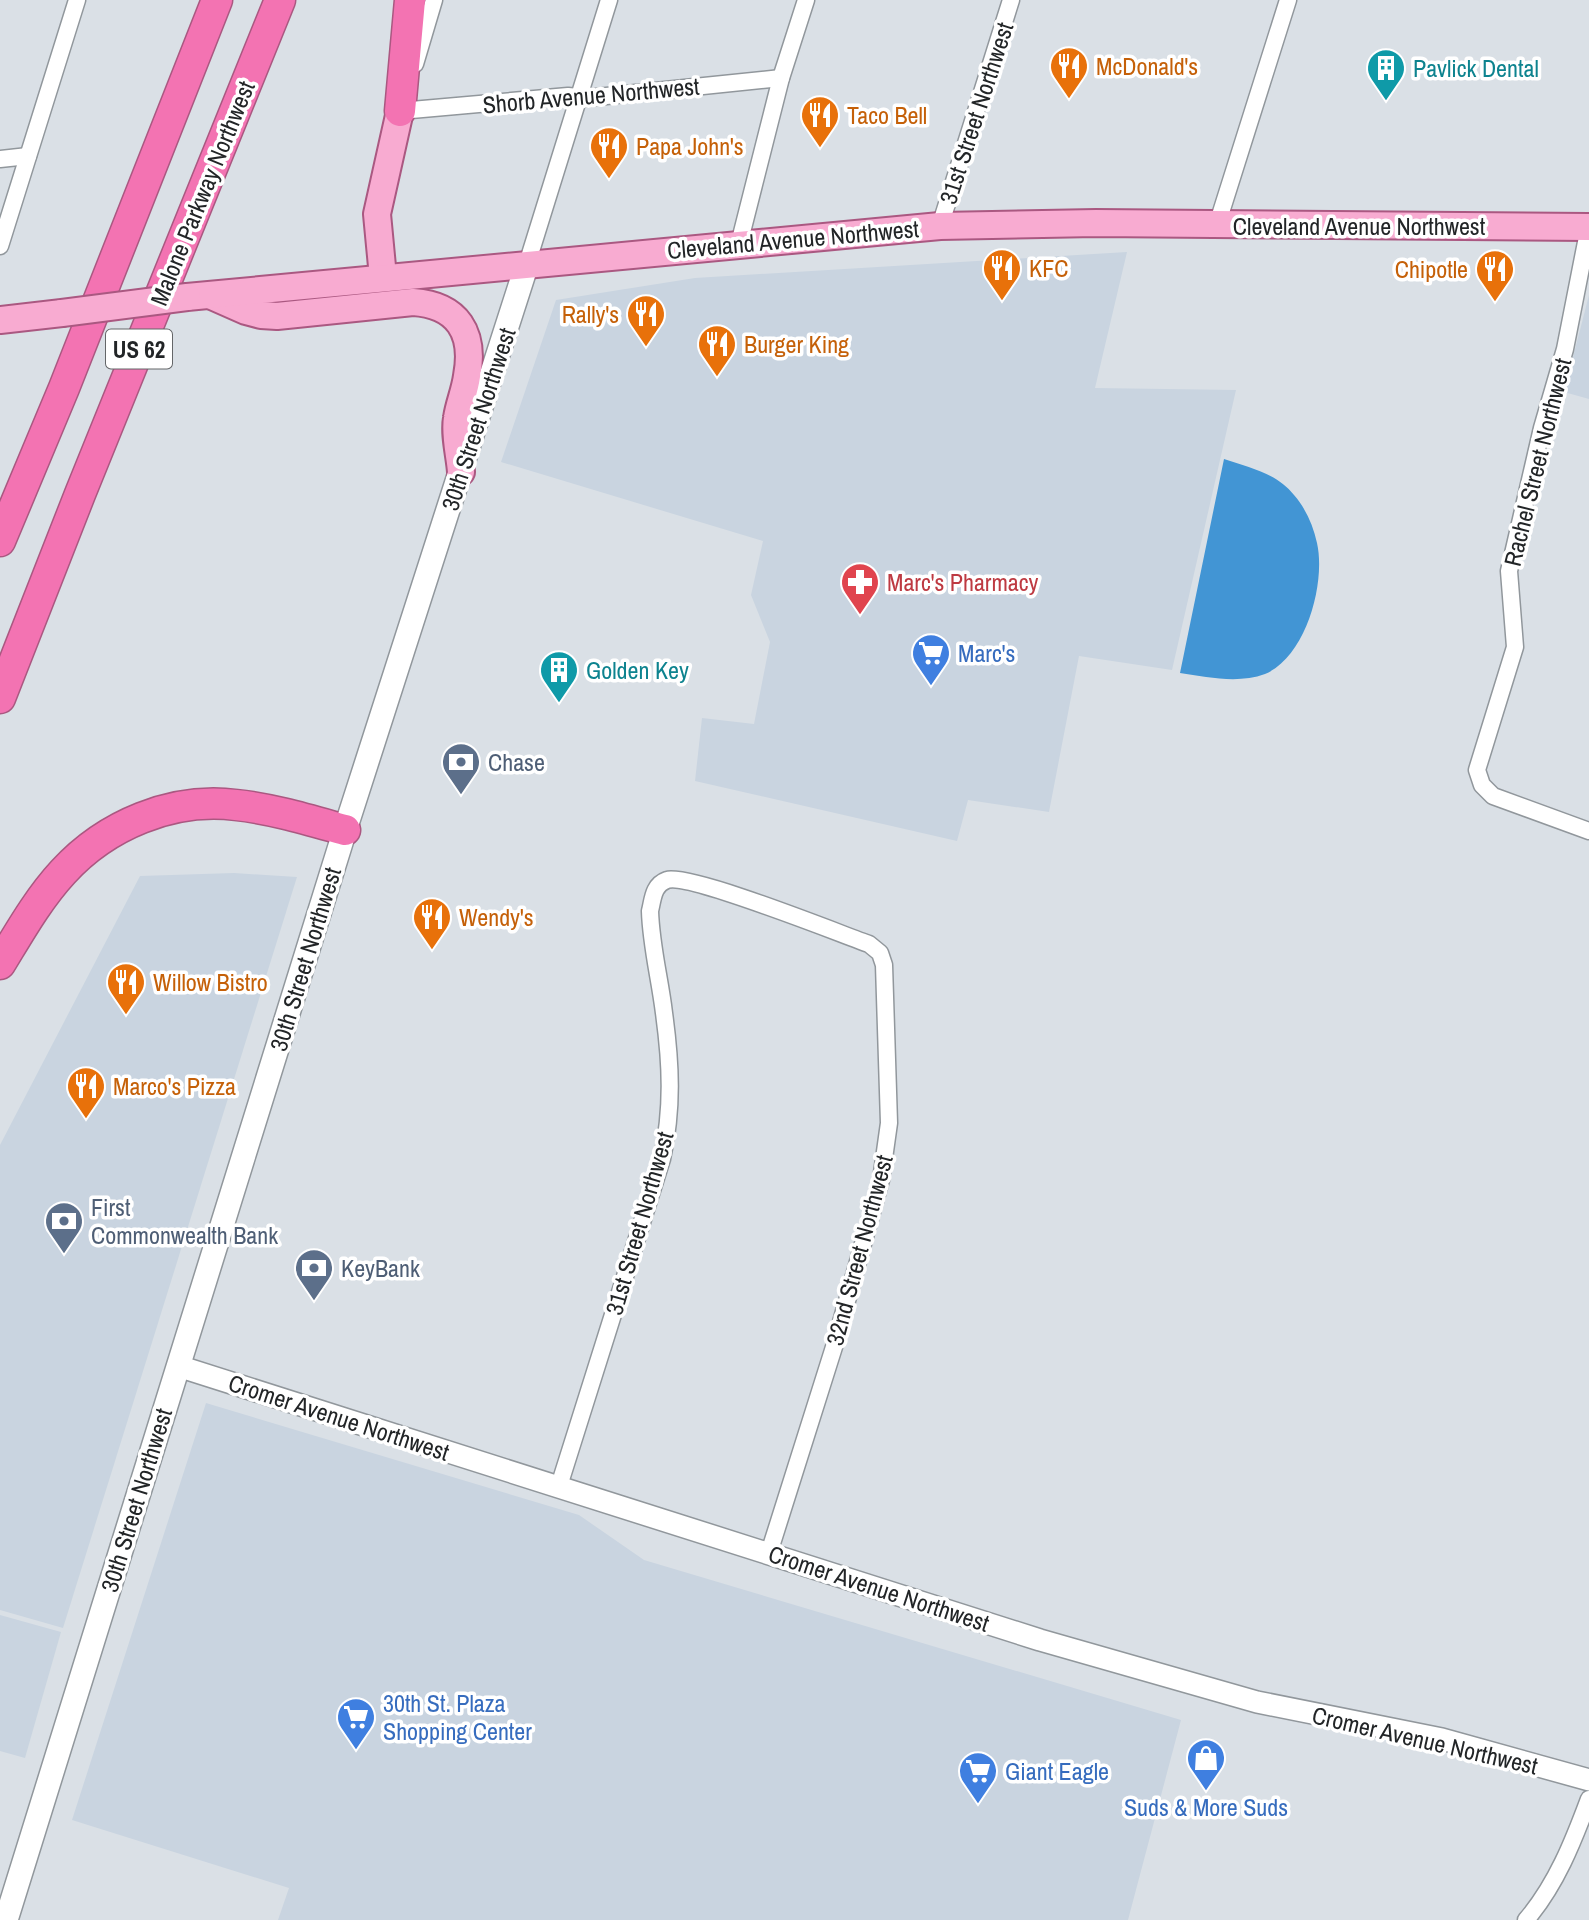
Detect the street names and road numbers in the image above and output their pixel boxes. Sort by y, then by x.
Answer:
street label: 31st Street Northwest [932,18,1021,208]
street label: Shorb Avenue Northwest [481,70,701,120]
street label: Malone Parkway Northwest [142,75,262,310]
street label: Cleveland Avenue Northwest [1233,210,1486,242]
street label: Cleveland Avenue Northwest [666,212,921,266]
street label: 30th Street Northwest [433,323,523,514]
road number: US 62 [106,330,172,368]
street label: Rachel Street Northwest [1496,354,1578,569]
street label: 30th Street Northwest [262,863,348,1055]
street label: 31st Street Northwest [598,1127,681,1318]
street label: 32nd Street Northwest [818,1151,900,1349]
street label: Cromer Avenue Northwest [224,1366,454,1468]
street label: 30th Street Northwest [93,1404,179,1596]
street label: Cromer Avenue Northwest [764,1537,994,1639]
street label: Cromer Avenue Northwest [1309,1698,1541,1782]

